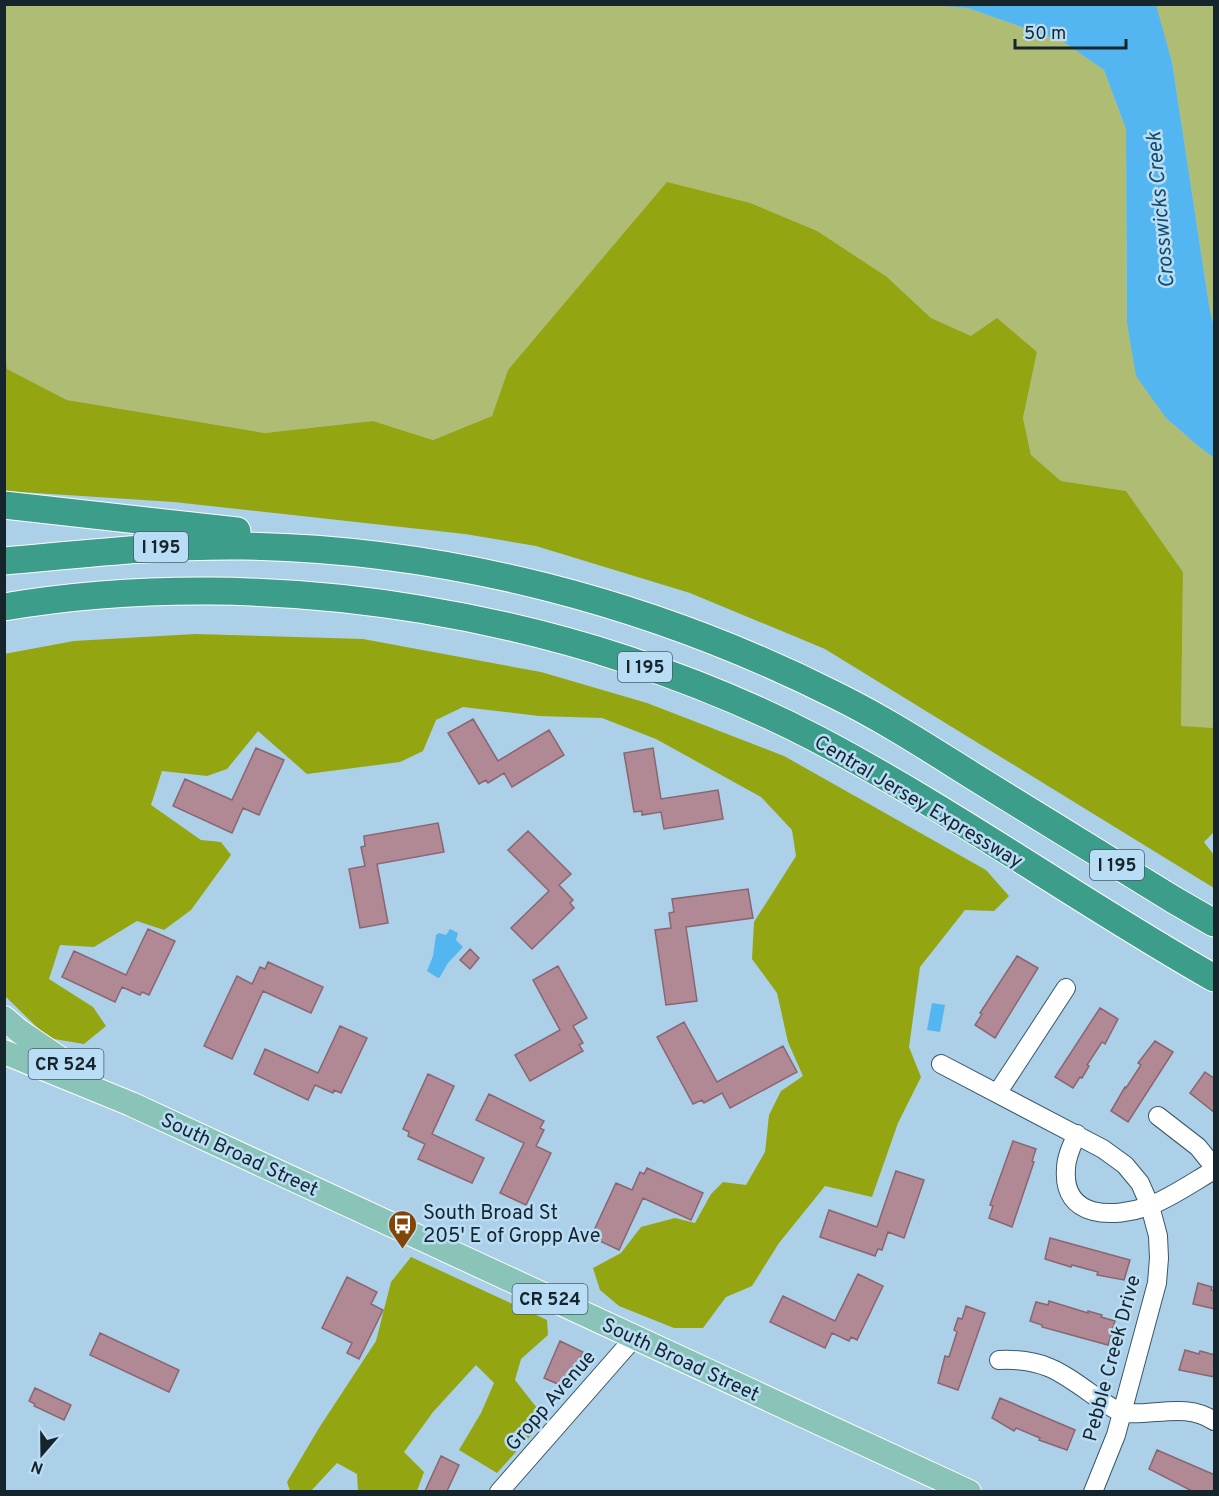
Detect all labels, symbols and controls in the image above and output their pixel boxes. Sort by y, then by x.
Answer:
scale bar [1015,12,1126,50]
text: 50 m [1024,23,1066,46]
water label: Crosswicks Creek [1141,130,1182,289]
road number: I 195 [134,532,188,562]
road number: I 195 [618,652,672,682]
street label: Central Jersey Expressway [809,730,1027,875]
road number: I 195 [1090,850,1144,880]
road number: CR 524 [28,1049,104,1079]
street label: South Broad Street [156,1108,322,1204]
place label: South Broad St 205' E of Gropp Ave [423,1201,600,1250]
bus stop icon: South Broad St 205' E of Gropp Ave [386,1208,418,1250]
street label: Pebble Creek Drive [1078,1272,1148,1445]
road number: CR 524 [512,1284,588,1314]
street label: South Broad Street [597,1313,763,1409]
street label: Gropp Avenue [501,1345,602,1457]
north arrow [12,1424,72,1484]
text: N [29,1455,46,1478]

